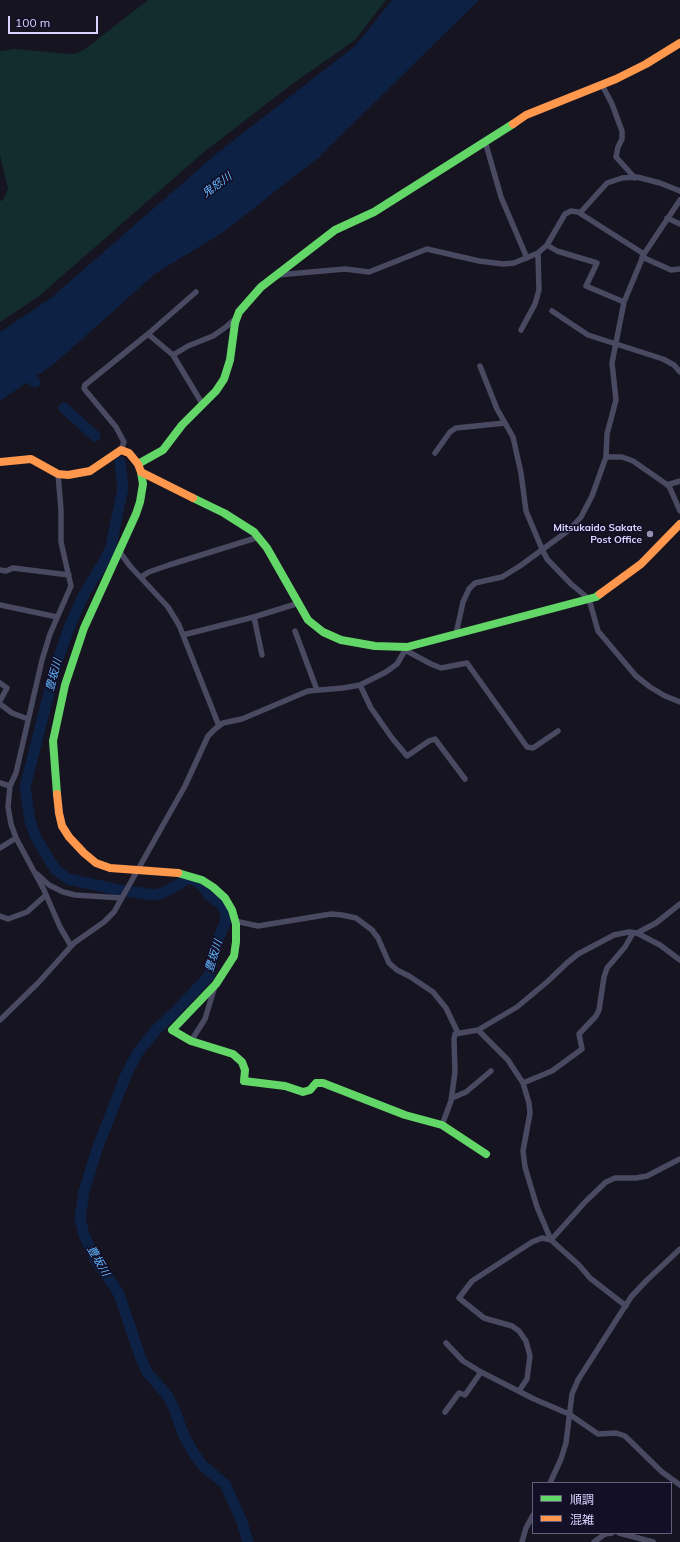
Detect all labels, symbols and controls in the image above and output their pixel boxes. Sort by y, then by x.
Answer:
scale bar [10,8,100,34]
text: 100 m [15,15,50,30]
water label: 鬼怒川 [200,170,234,200]
place label: Mitsukaido Sakate Post Office [553,522,642,546]
marker: Mitsukaido Sakate Post Office [645,529,655,539]
water label: 豊坂川 [43,657,65,693]
water label: 豊坂川 [203,938,225,974]
water label: 豊坂川 [84,1243,112,1279]
legend [532,1482,672,1534]
text: 順調 [570,1492,594,1507]
text: 混雑 [570,1512,594,1527]

